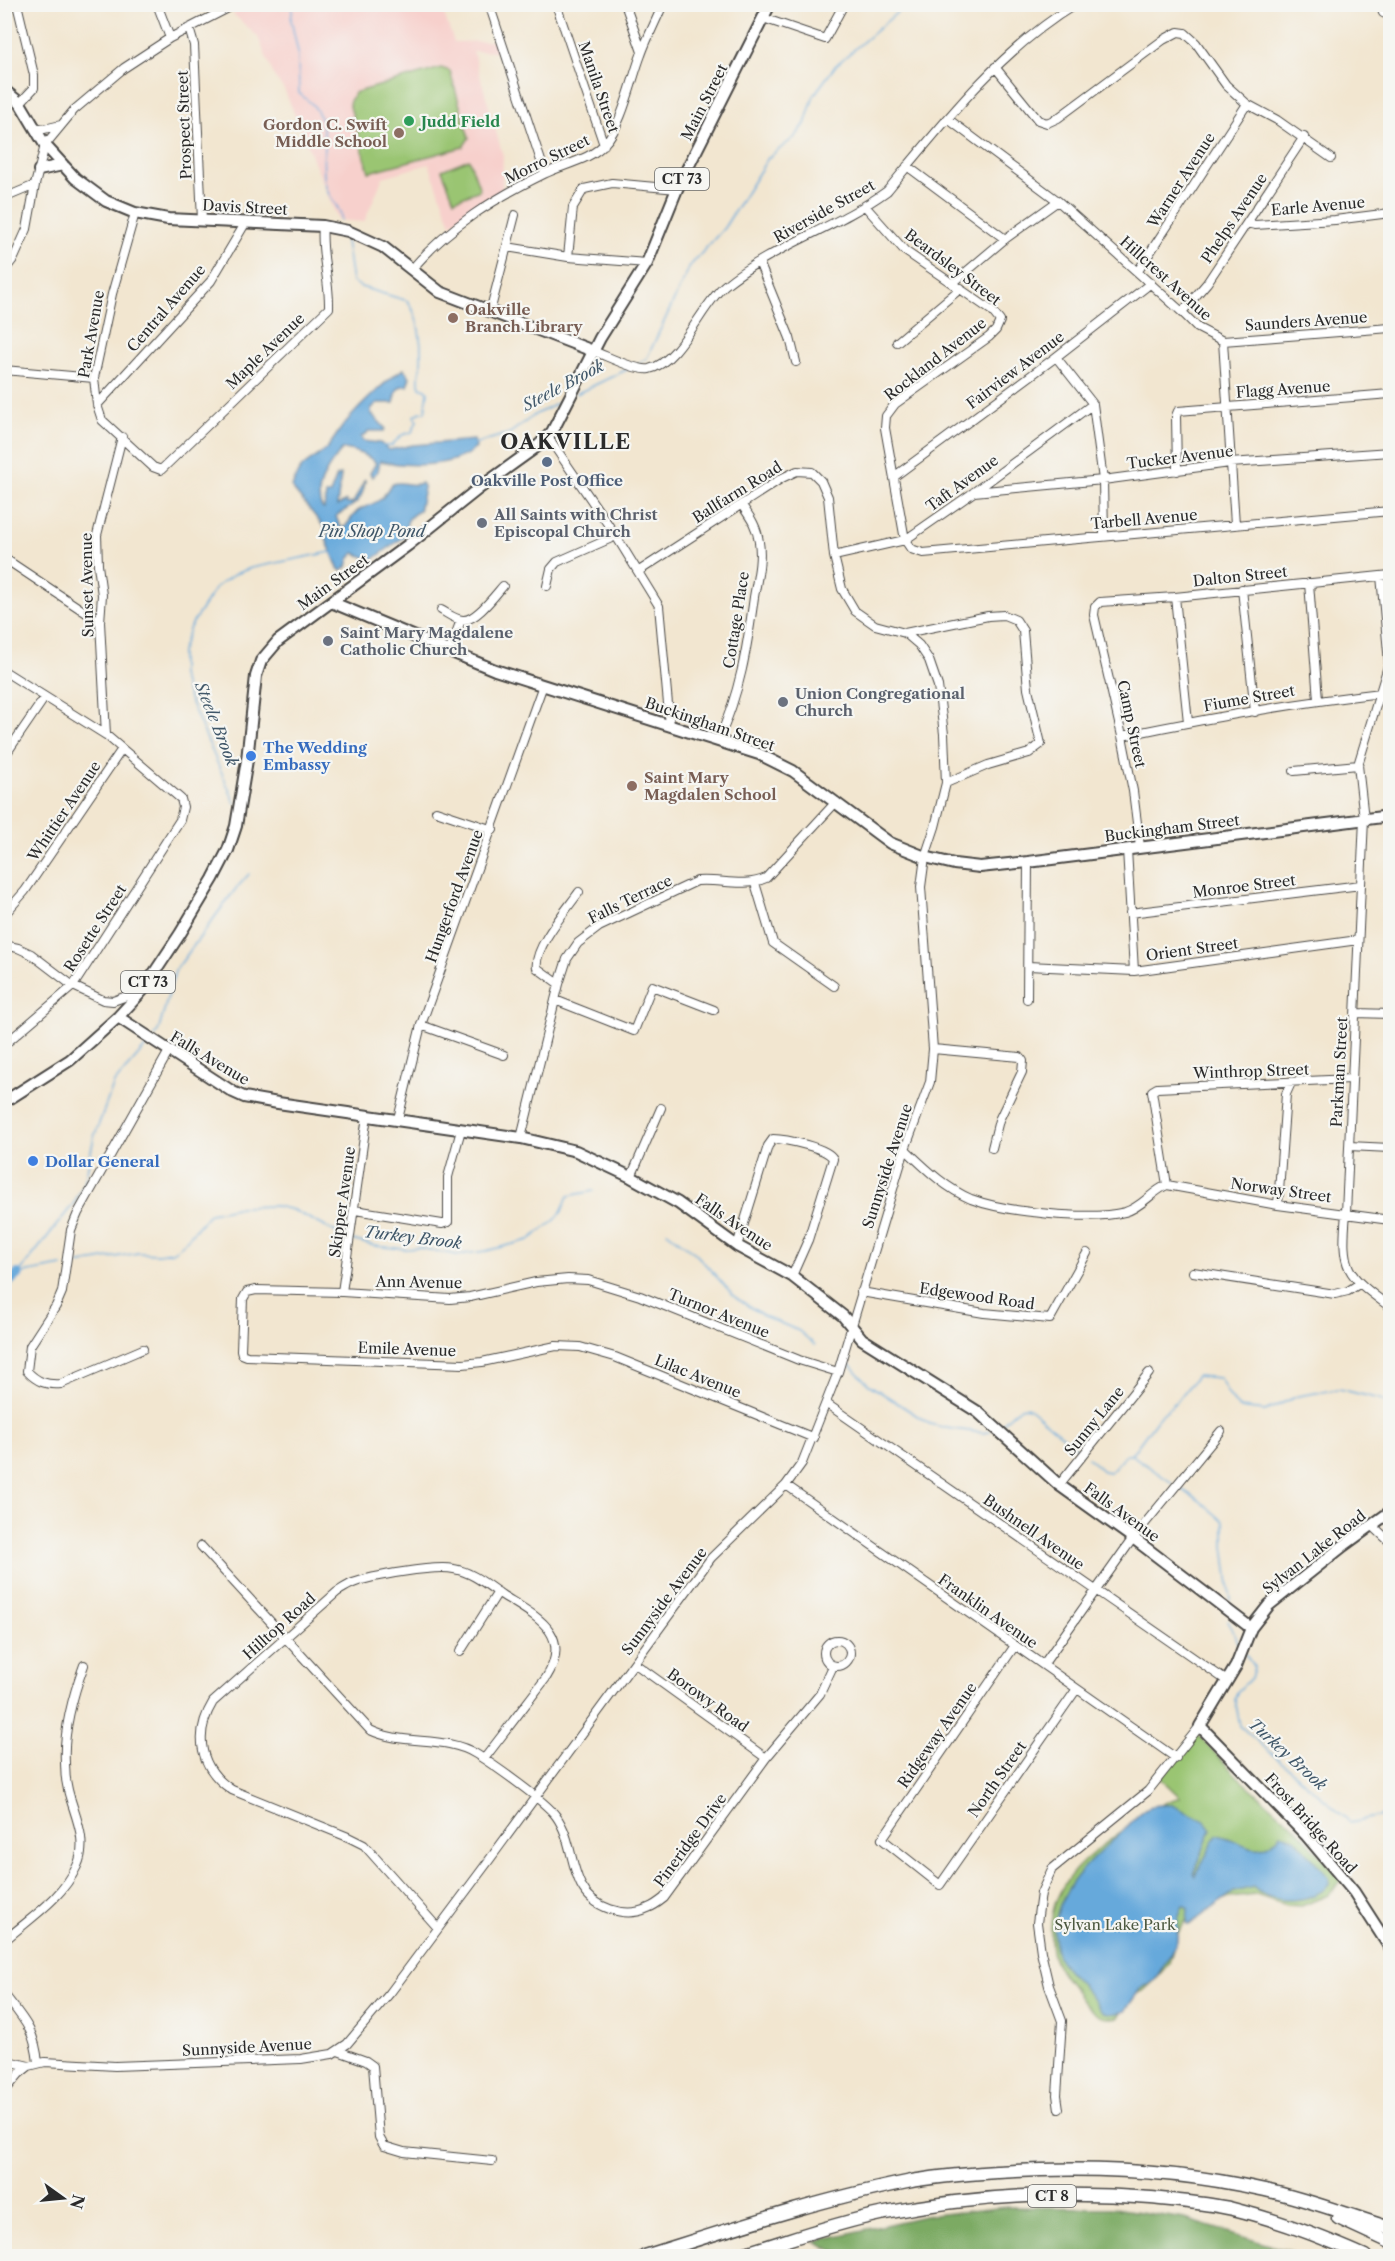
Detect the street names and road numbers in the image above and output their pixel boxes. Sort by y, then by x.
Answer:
street label: Manila Street [574,39,624,136]
street label: Main Street [677,60,732,143]
street label: Prospect Street [173,69,195,180]
street label: Warner Avenue [1143,129,1219,232]
street label: Morro Street [501,130,593,188]
road number: CT 73 [655,168,709,190]
street label: Phelps Avenue [1197,169,1271,267]
street label: Riverside Street [770,175,879,247]
street label: Earle Avenue [1270,192,1366,220]
street label: Davis Street [202,195,289,219]
street label: Beardsley Street [901,225,1005,310]
street label: Hillcrest Avenue [1116,232,1216,324]
street label: Central Avenue [123,260,209,356]
street label: Park Avenue [74,289,108,379]
street label: Saunders Avenue [1244,307,1368,335]
street label: Maple Avenue [222,309,308,393]
street label: Rockland Avenue [880,313,990,405]
street label: Fairview Avenue [962,327,1068,413]
street label: Flagg Avenue [1235,376,1331,402]
street label: Tucker Avenue [1126,441,1234,473]
street label: Taft Avenue [922,450,1002,516]
street label: Ballfarm Road [689,457,785,527]
street label: Tarbell Avenue [1090,505,1198,533]
street label: Sunset Avenue [77,533,97,637]
street label: Main Street [294,549,373,614]
street label: Dalton Street [1192,562,1289,590]
street label: Cottage Place [719,570,753,670]
street label: Camp Street [1113,678,1151,770]
street label: Fiume Street [1202,681,1297,715]
street label: Buckingham Street [643,693,778,755]
street label: Whittier Avenue [23,757,105,866]
street label: Buckingham Street [1103,810,1241,846]
street label: Hungerford Avenue [421,827,487,965]
street label: Falls Terrace [585,870,675,928]
street label: Monroe Street [1191,870,1297,902]
street label: Rosette Street [60,880,131,975]
street label: Orient Street [1145,933,1240,965]
road number: CT 73 [121,971,175,993]
street label: Parkman Street [1327,1016,1351,1128]
street label: Falls Avenue [167,1027,253,1089]
street label: Winthrop Street [1192,1059,1310,1083]
street label: Sunnyside Avenue [858,1101,916,1231]
street label: Skipper Avenue [325,1145,359,1259]
street label: Norway Street [1229,1174,1333,1207]
street label: Falls Avenue [692,1189,776,1255]
street label: Ann Avenue [375,1272,462,1292]
street label: Edgewood Road [918,1279,1036,1313]
street label: Turnor Avenue [666,1284,772,1342]
street label: Emile Avenue [357,1338,457,1360]
street label: Lilac Avenue [652,1350,744,1402]
street label: Sunny Lane [1060,1382,1128,1460]
street label: Falls Avenue [1080,1478,1164,1546]
street label: Bushnell Avenue [980,1490,1088,1574]
street label: Sylvan Lake Road [1259,1506,1369,1598]
street label: Sunnyside Avenue [617,1543,711,1659]
street label: Franklin Avenue [935,1570,1041,1652]
street label: Hilltop Road [239,1588,319,1664]
street label: Borowy Road [664,1664,752,1736]
street label: Ridgeway Avenue [893,1678,981,1792]
street label: North Street [964,1737,1031,1821]
street label: Frost Bridge Road [1261,1769,1361,1877]
street label: Pineridge Drive [650,1789,730,1891]
street label: Sunnyside Avenue [182,2034,312,2060]
road number: CT 8 [1028,2185,1076,2207]

